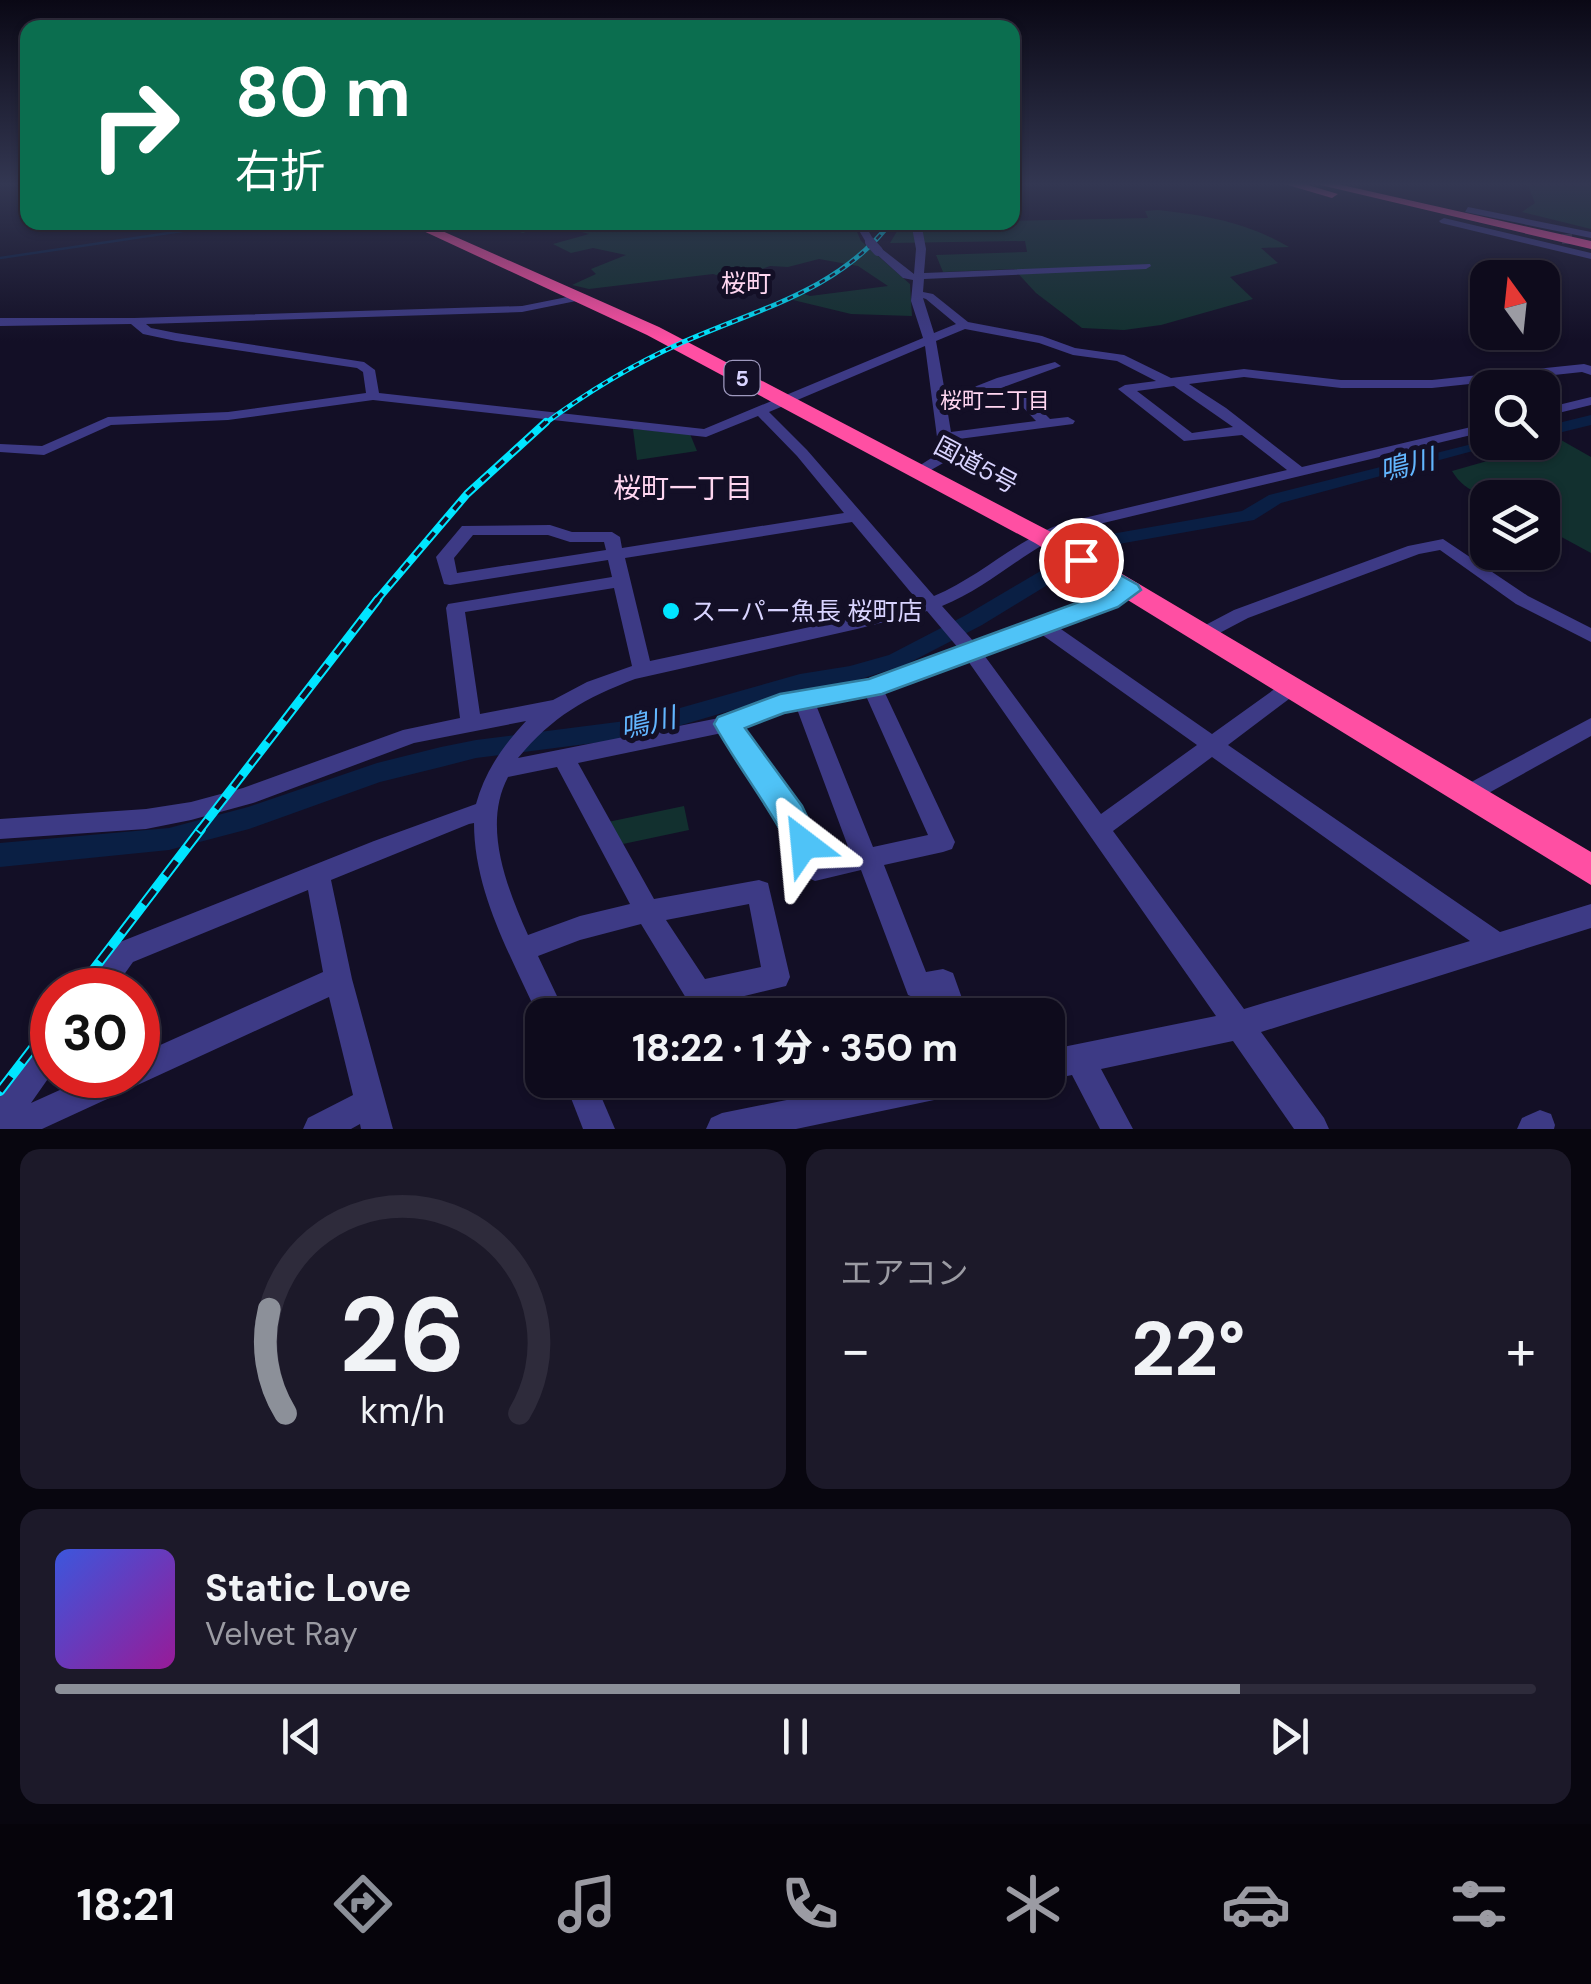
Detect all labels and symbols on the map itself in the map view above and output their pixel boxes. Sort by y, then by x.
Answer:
north arrow [1470,260,1560,350]
district label: 桜町 [721,267,771,300]
road number: 5 [724,361,760,395]
district label: 桜町二丁目 [940,386,1050,415]
street label: 国道5号 [928,429,1024,501]
water label: 鳴川 [1375,440,1442,490]
district label: 桜町一丁目 [613,470,753,507]
pin [1039,518,1124,603]
place label: スーパー魚長 桜町店 [691,595,922,628]
marker: スーパー魚長 桜町店 [660,600,682,622]
water label: 鳴川 [617,698,682,747]
position arrow [752,792,856,896]
speed limit sign: 30 [30,968,160,1098]

